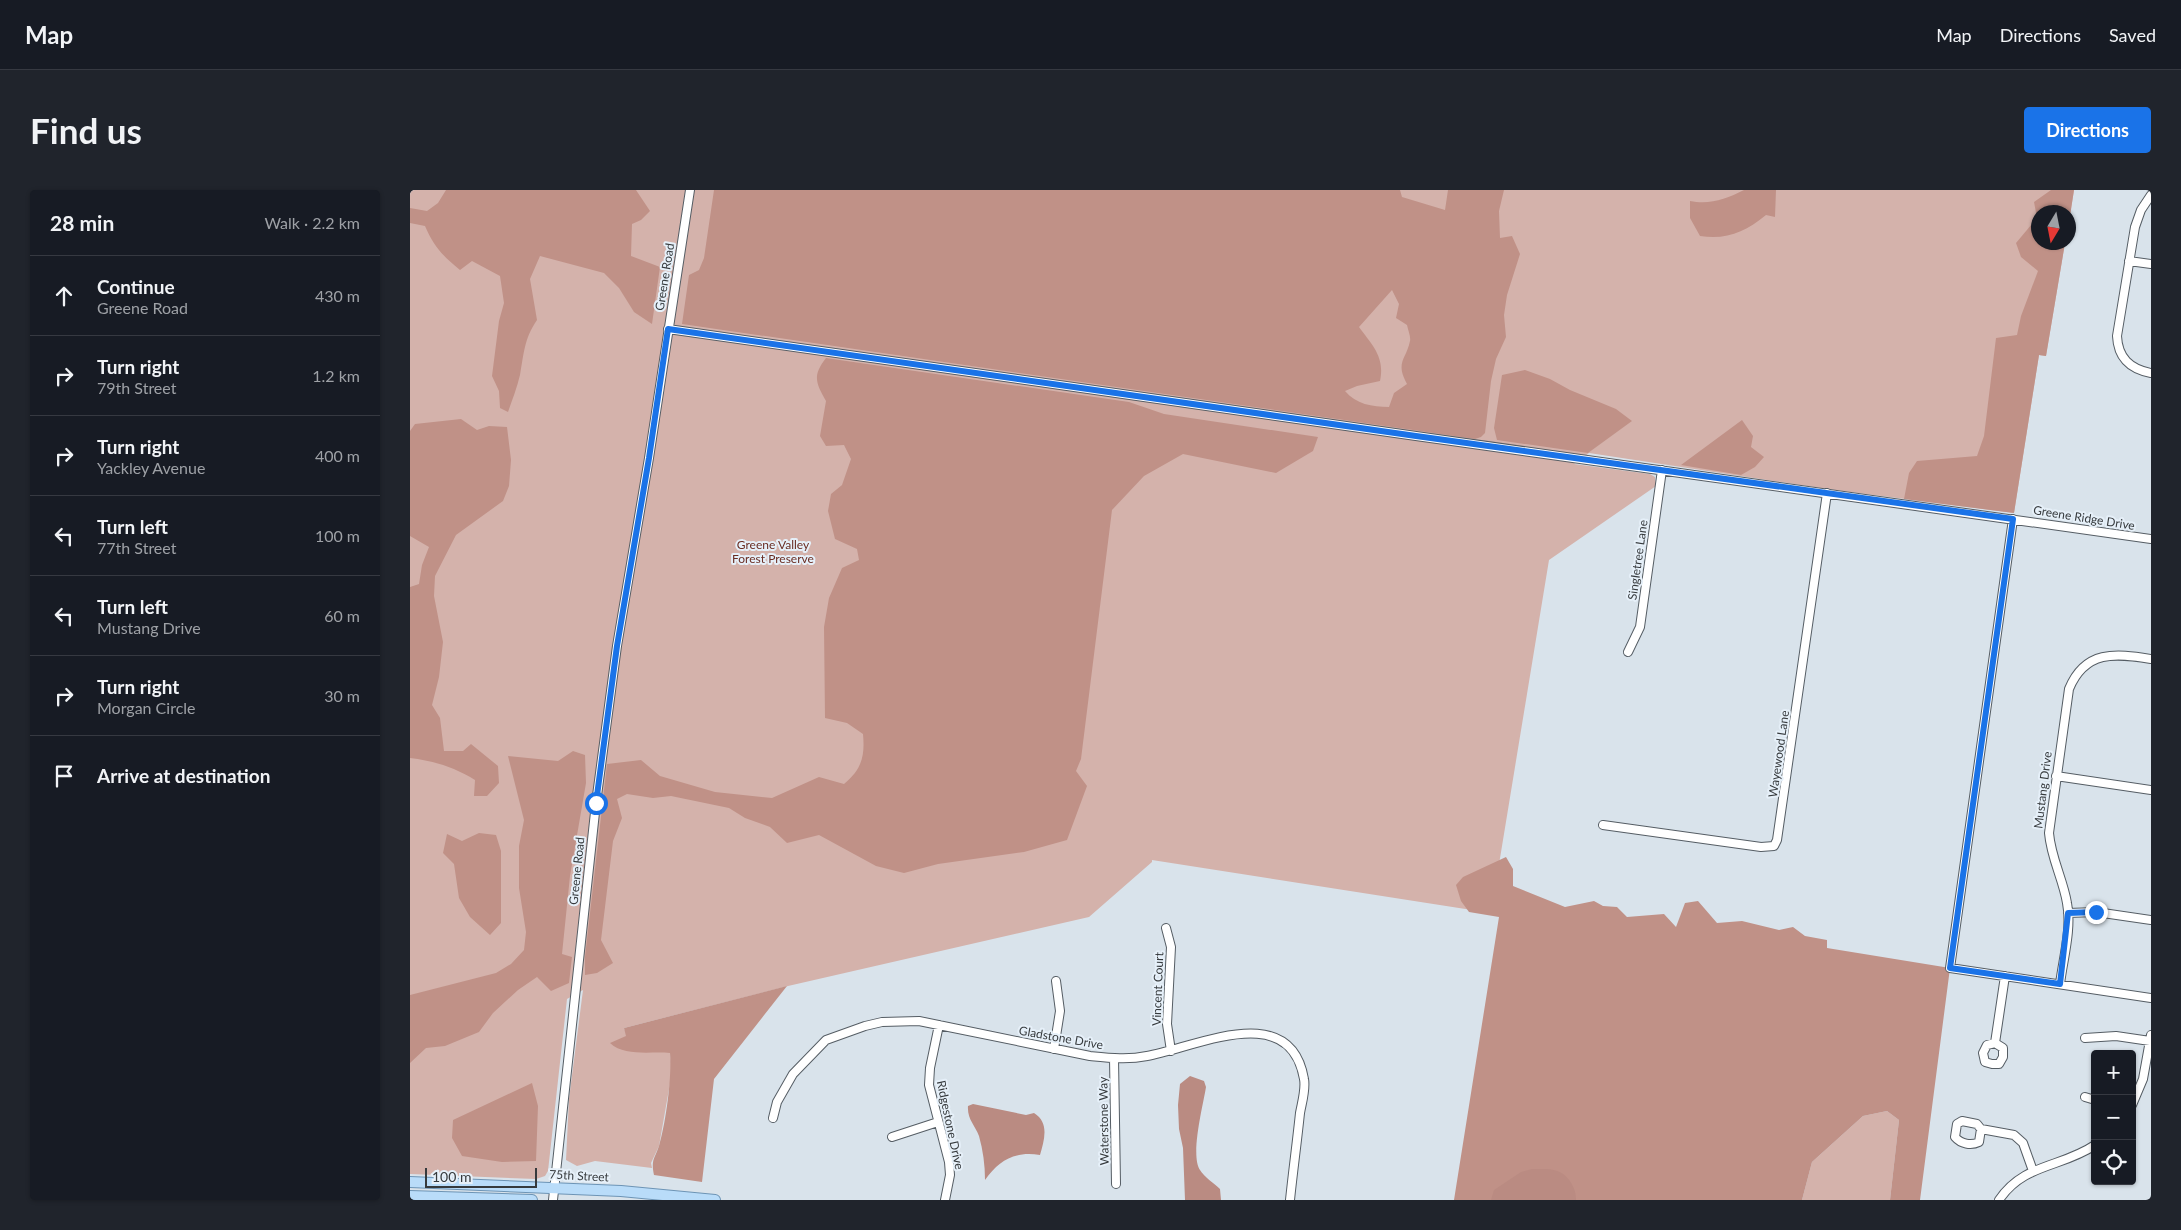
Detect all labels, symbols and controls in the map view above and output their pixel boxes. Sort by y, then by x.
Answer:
text: Map [25,20,73,49]
text: Map [1936,24,1972,46]
text: Directions [2000,24,2081,46]
text: Saved [2109,24,2156,46]
button: Directions [2024,107,2151,153]
text: Find us [30,109,142,151]
north arrow [2031,205,2076,250]
text: 28 min [50,210,114,235]
text: Walk · 2.2 km [264,213,360,232]
street label: Greene Road [652,242,677,312]
text: Continue [97,275,175,298]
icon: ahead [50,282,78,310]
text: 430 m [315,286,360,305]
text: Greene Road [97,298,188,317]
text: Turn right [97,355,179,378]
icon: right [50,362,78,390]
text: 1.2 km [312,366,360,385]
text: 79th Street [97,378,176,397]
text: Turn right [97,435,179,458]
icon: right [50,442,78,470]
text: 400 m [315,446,360,465]
text: Yackley Avenue [97,458,205,477]
street label: Greene Ridge Drive [2032,502,2136,533]
text: Turn left [97,515,168,538]
street label: Singletree Lane [1624,519,1651,601]
icon: left [50,522,78,550]
text: 100 m [315,526,360,545]
park label: Greene Valley Forest Preserve [732,537,814,566]
text: 77th Street [97,538,176,557]
text: Turn left [97,595,168,618]
icon: left [50,602,78,630]
text: 60 m [324,606,360,625]
text: Mustang Drive [97,618,201,637]
text: Turn right [97,675,179,698]
icon: right [50,682,78,710]
text: 30 m [324,686,360,705]
text: Morgan Circle [97,698,196,717]
street label: Wayewood Lane [1765,709,1792,798]
street label: Mustang Drive [2030,750,2055,829]
icon: arrive [50,762,78,790]
text: Arrive at destination [97,764,270,787]
route start [585,792,608,815]
street label: Greene Road [565,836,588,906]
route end [2085,901,2108,924]
street label: Vincent Court [1149,951,1166,1026]
street label: Gladstone Drive [1018,1023,1104,1052]
map controls [2091,1050,2136,1185]
button: + [2091,1050,2136,1095]
street label: Waterstone Way [1095,1076,1112,1165]
street label: Ridgestone Drive [934,1079,967,1171]
button: − [2091,1095,2136,1140]
button: locate [2091,1140,2136,1185]
scale bar [425,1165,538,1188]
street label: 75th Street [549,1166,610,1185]
text: 100 m [432,1168,471,1185]

